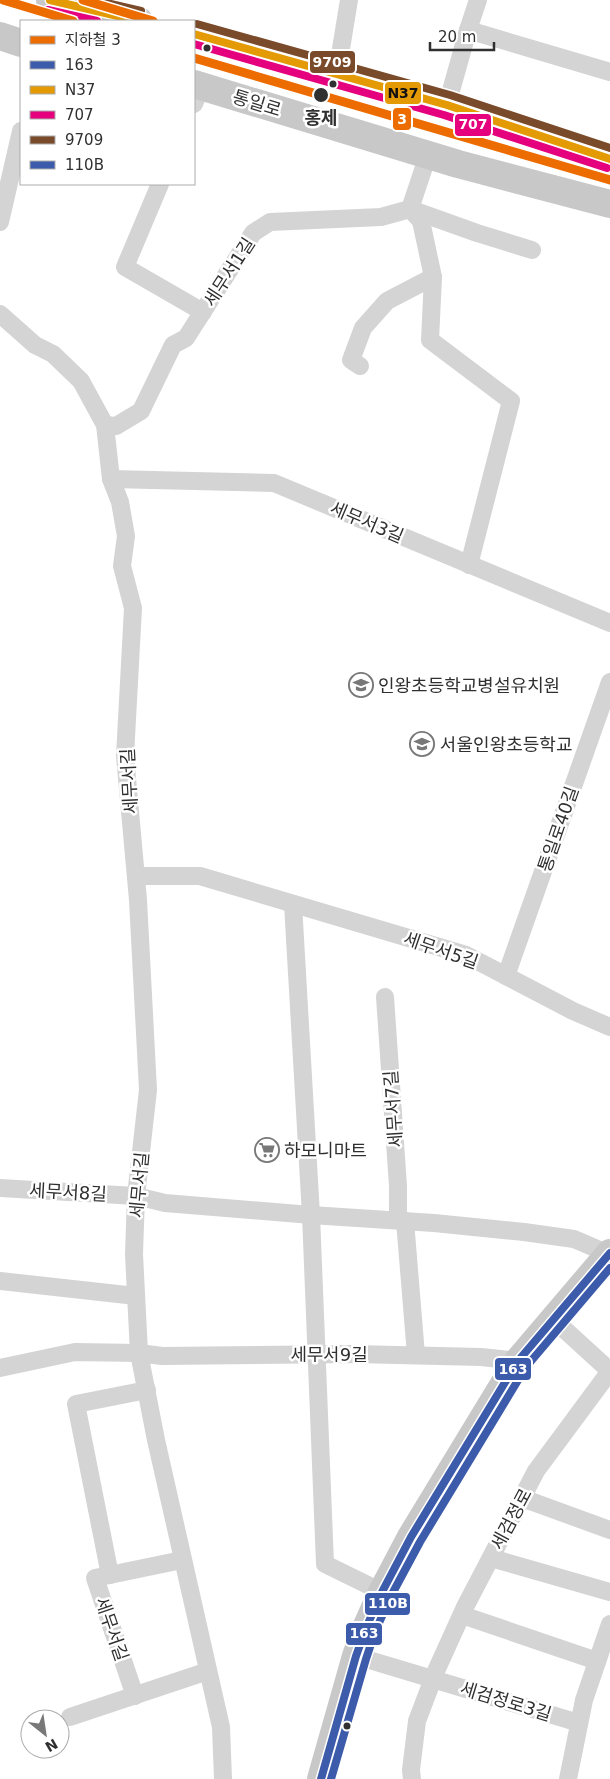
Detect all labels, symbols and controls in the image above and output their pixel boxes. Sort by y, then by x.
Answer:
legend [20,20,195,185]
scale bar [430,20,494,52]
text: 20 m [438,28,476,46]
text: 지하철 3 [65,31,121,49]
unlabelled marker [202,43,212,53]
line badge: 9709 [309,50,356,74]
text: 9709 [313,54,351,70]
text: 163 [65,56,94,74]
unlabelled marker [328,79,338,89]
text: N37 [65,81,95,99]
line badge: N37 [384,81,422,105]
text: N37 [387,85,419,101]
street label: 통일로 [230,86,284,120]
marker: 홍제 [312,86,330,104]
text: 707 [65,106,94,124]
place label: 홍제 [304,107,338,128]
line badge: 3 [392,107,412,131]
text: 3 [397,111,407,127]
line badge: 707 [454,113,492,137]
text: 707 [458,116,488,132]
text: 9709 [65,131,103,149]
text: 110B [65,156,104,174]
street label: 세무서1길 [199,234,259,310]
street label: 세무서3길 [327,497,407,547]
school or university icon: 인왕초등학교병설유치원 [348,672,374,698]
place label: 인왕초등학교병설유치원 [378,675,560,696]
school or university icon: 서울인왕초등학교 [409,731,435,757]
place label: 서울인왕초등학교 [440,734,572,755]
street label: 세무서길 [117,747,141,815]
street label: 통일로40길 [534,783,582,875]
street label: 세무서5길 [401,927,481,973]
street label: 세무서7길 [380,1070,406,1148]
supermarket icon: 하모니마트 [254,1137,280,1163]
place label: 하모니마트 [284,1140,367,1161]
street label: 세무서길 [126,1151,152,1219]
street label: 세무서8길 [29,1179,107,1205]
street label: 세무서9길 [290,1344,368,1365]
line badge: 163 [494,1357,532,1381]
text: 163 [498,1361,528,1377]
street label: 세검정로 [486,1485,536,1553]
line badge: 110B [364,1592,411,1616]
street label: 세무서길 [91,1594,133,1664]
text: 110B [368,1595,408,1611]
line badge: 163 [345,1622,383,1646]
text: 163 [349,1625,379,1641]
street label: 세검정로3길 [458,1677,554,1725]
north arrow [20,1709,70,1759]
unlabelled marker [342,1721,352,1731]
text: N [42,1735,61,1755]

